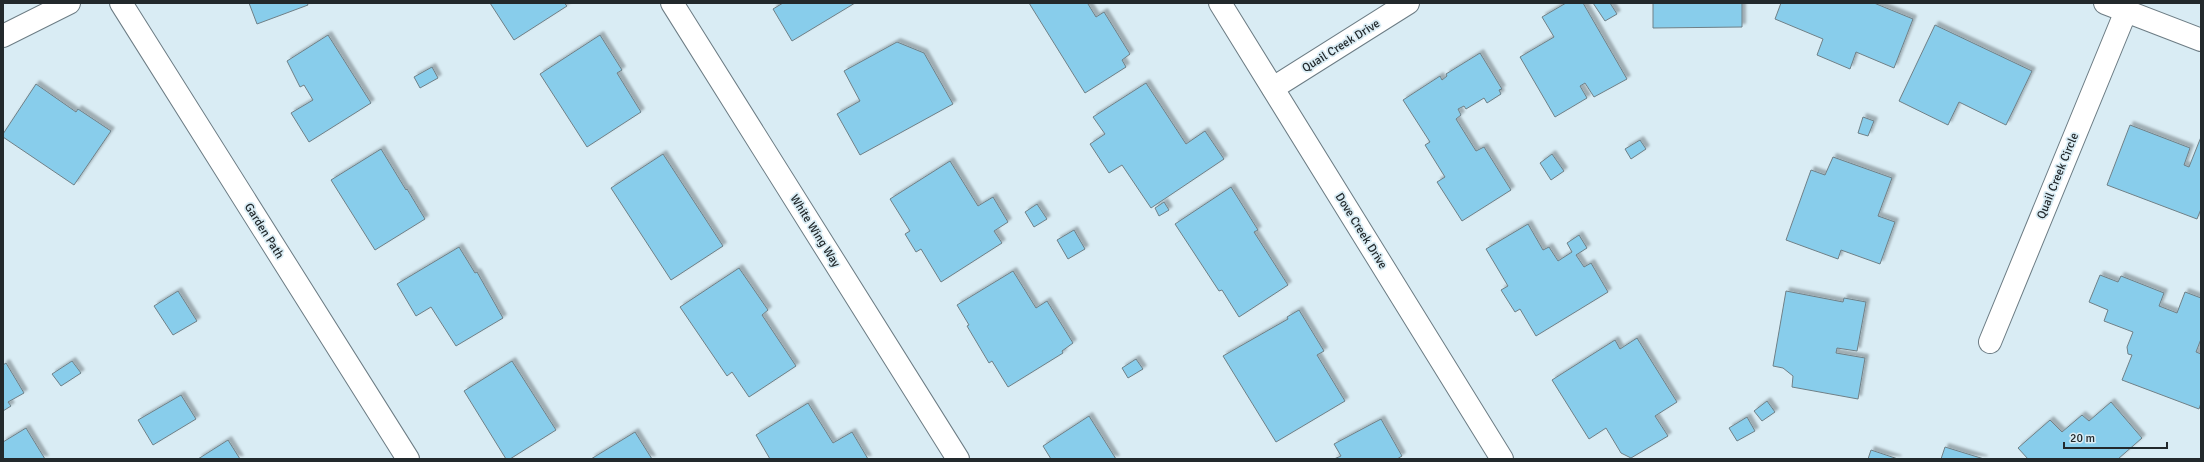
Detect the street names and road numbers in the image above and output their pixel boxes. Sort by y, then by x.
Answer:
street label: Quail Creek Drive [1299,16,1383,76]
street label: Quail Creek Circle [2034,131,2082,221]
street label: Dove Creek Drive [1332,190,1390,272]
street label: White Wing Way [787,192,844,270]
street label: Garden Path [241,200,287,262]

